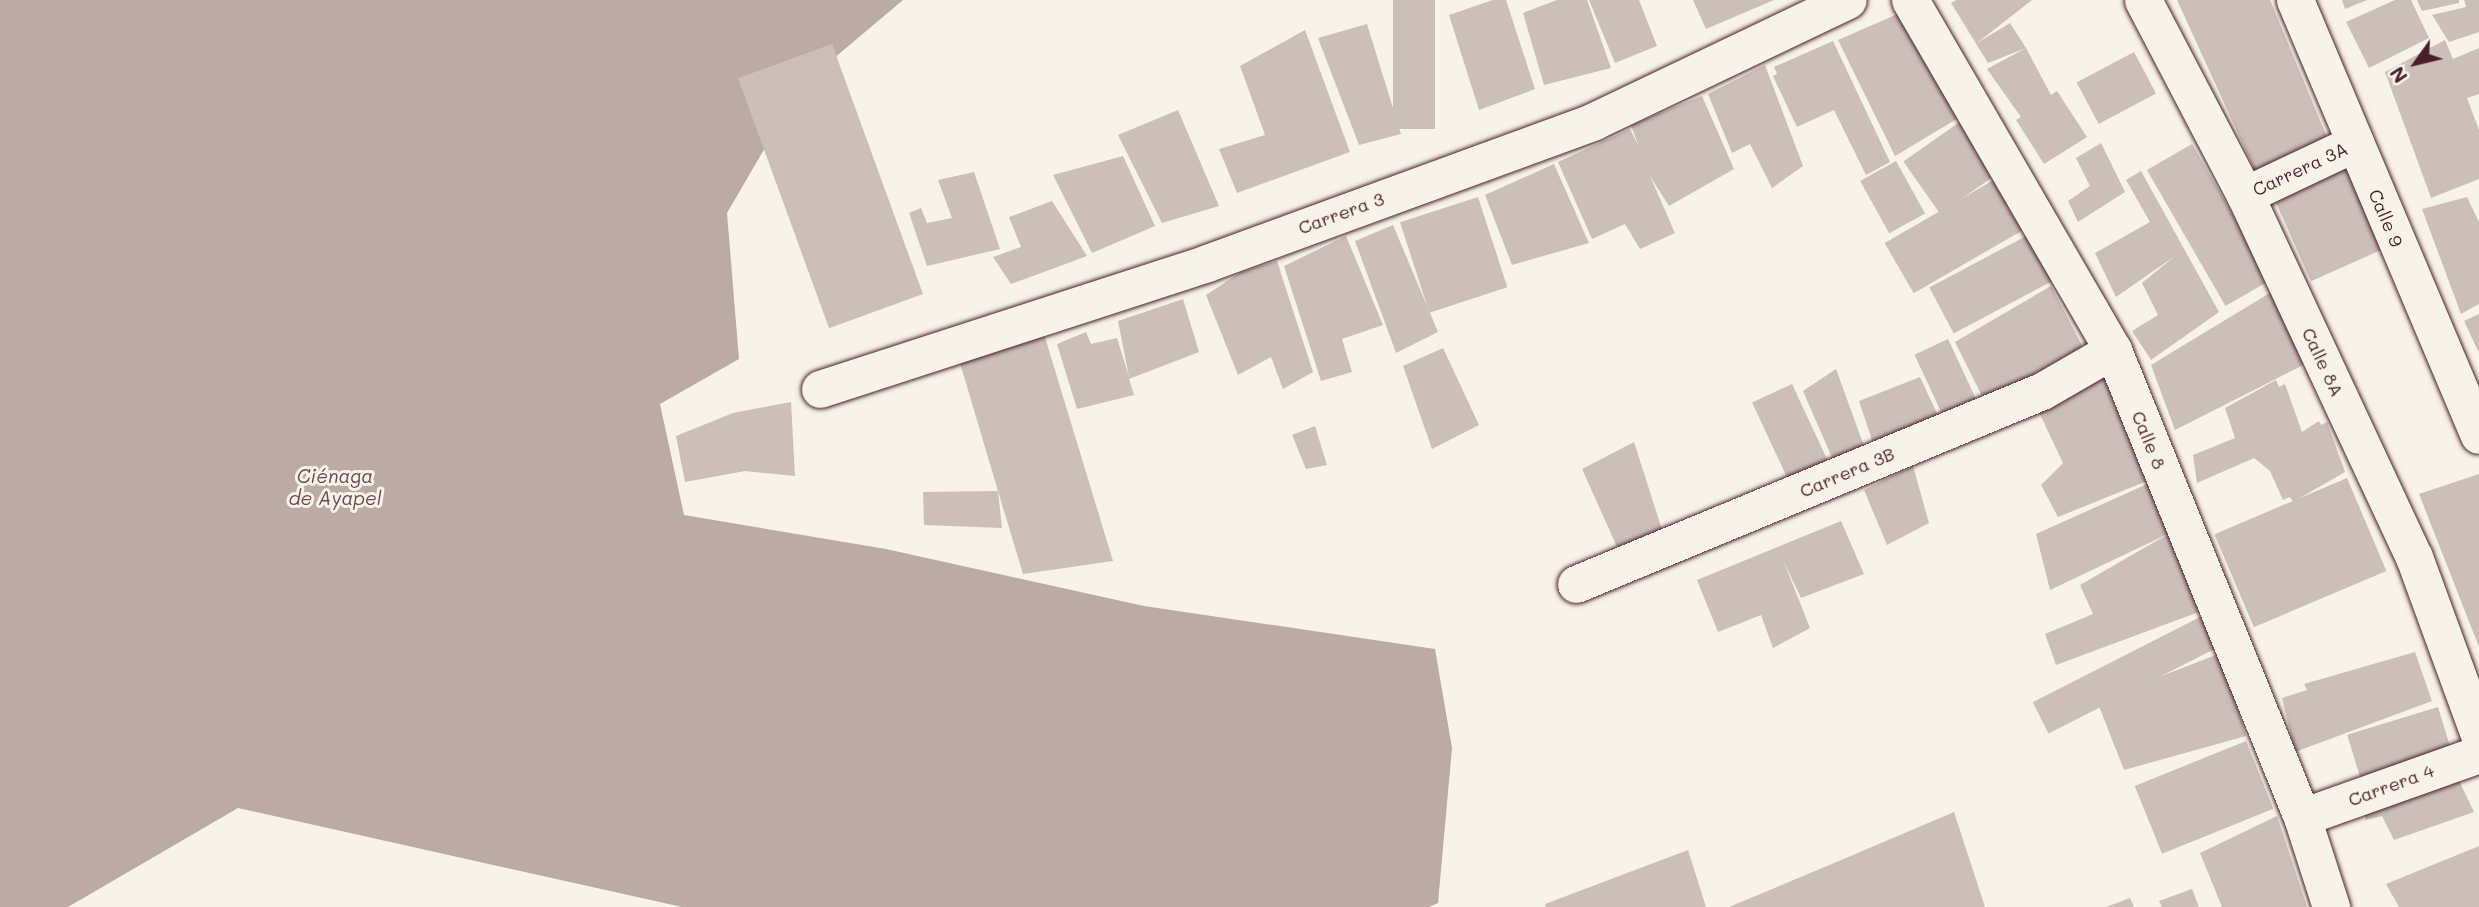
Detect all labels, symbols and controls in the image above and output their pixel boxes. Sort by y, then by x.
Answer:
north arrow [2381,28,2451,98]
text: N [2384,62,2413,88]
street label: Carrera 3A [2249,138,2351,200]
street label: Calle 9 [2364,186,2408,250]
street label: Carrera 3 [1295,187,1387,239]
street label: Calle 8A [2298,324,2348,400]
street label: Calle 8 [2128,408,2170,472]
street label: Carrera 3B [1796,442,1898,502]
water label: Ciénaga de Ayapel [288,465,382,509]
street label: Carrera 4 [2345,759,2437,811]

